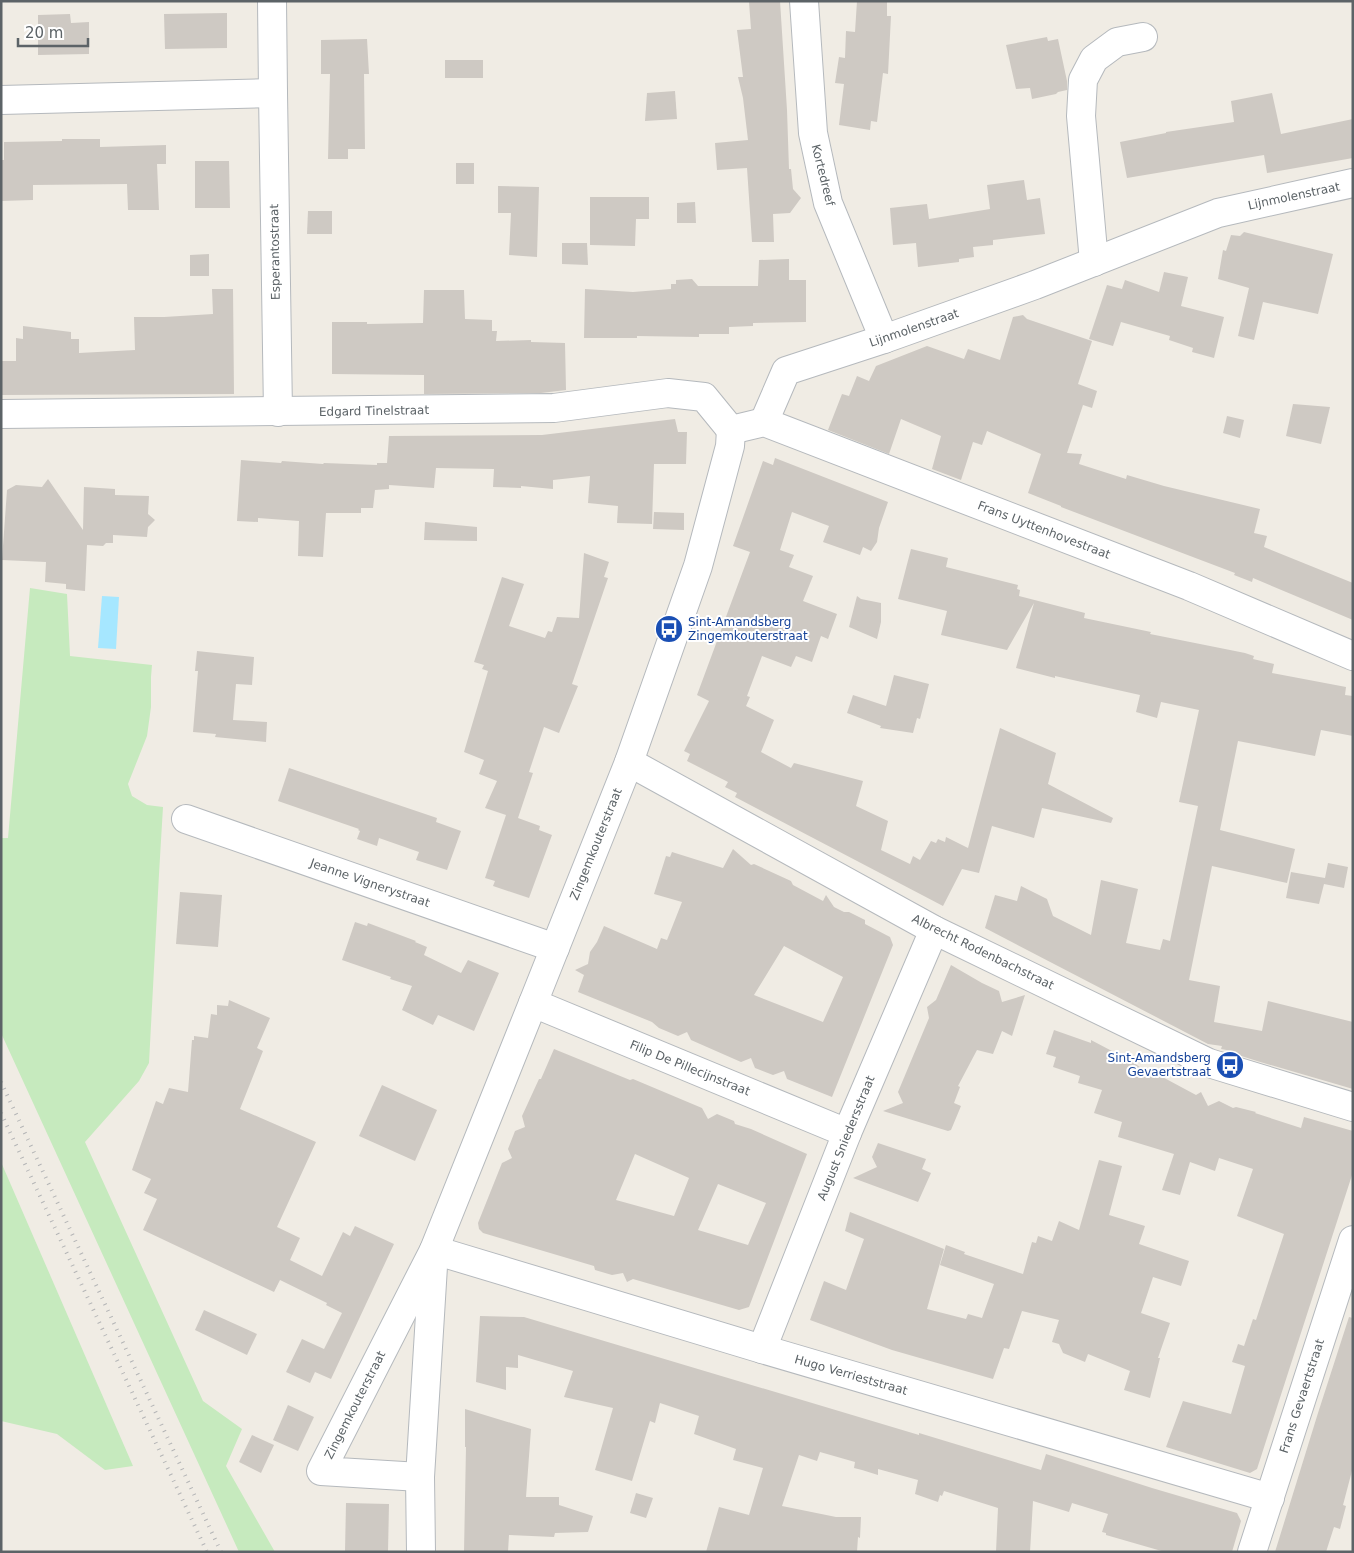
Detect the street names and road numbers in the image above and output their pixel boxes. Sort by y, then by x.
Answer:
street label: Kortedreef [809,143,838,208]
street label: Lijnmolenstraat [1247,179,1342,213]
street label: Esperantostraat [267,204,283,300]
street label: Lijnmolenstraat [867,306,961,350]
street label: Edgard Tinelstraat [319,403,430,419]
street label: Frans Uyttenhovestraat [976,498,1113,562]
street label: Zingemkouterstraat [567,786,625,902]
street label: Jeanne Vignerystraat [307,856,432,910]
street label: Albrecht Rodenbachstraat [910,911,1057,993]
street label: Filip De Pillecijnstraat [628,1037,752,1099]
street label: August Sniedersstraat [815,1073,878,1202]
street label: Frans Gevaertstraat [1277,1337,1327,1455]
street label: Zingemkouterstraat [322,1348,389,1461]
street label: Hugo Verrieststraat [793,1352,909,1398]

